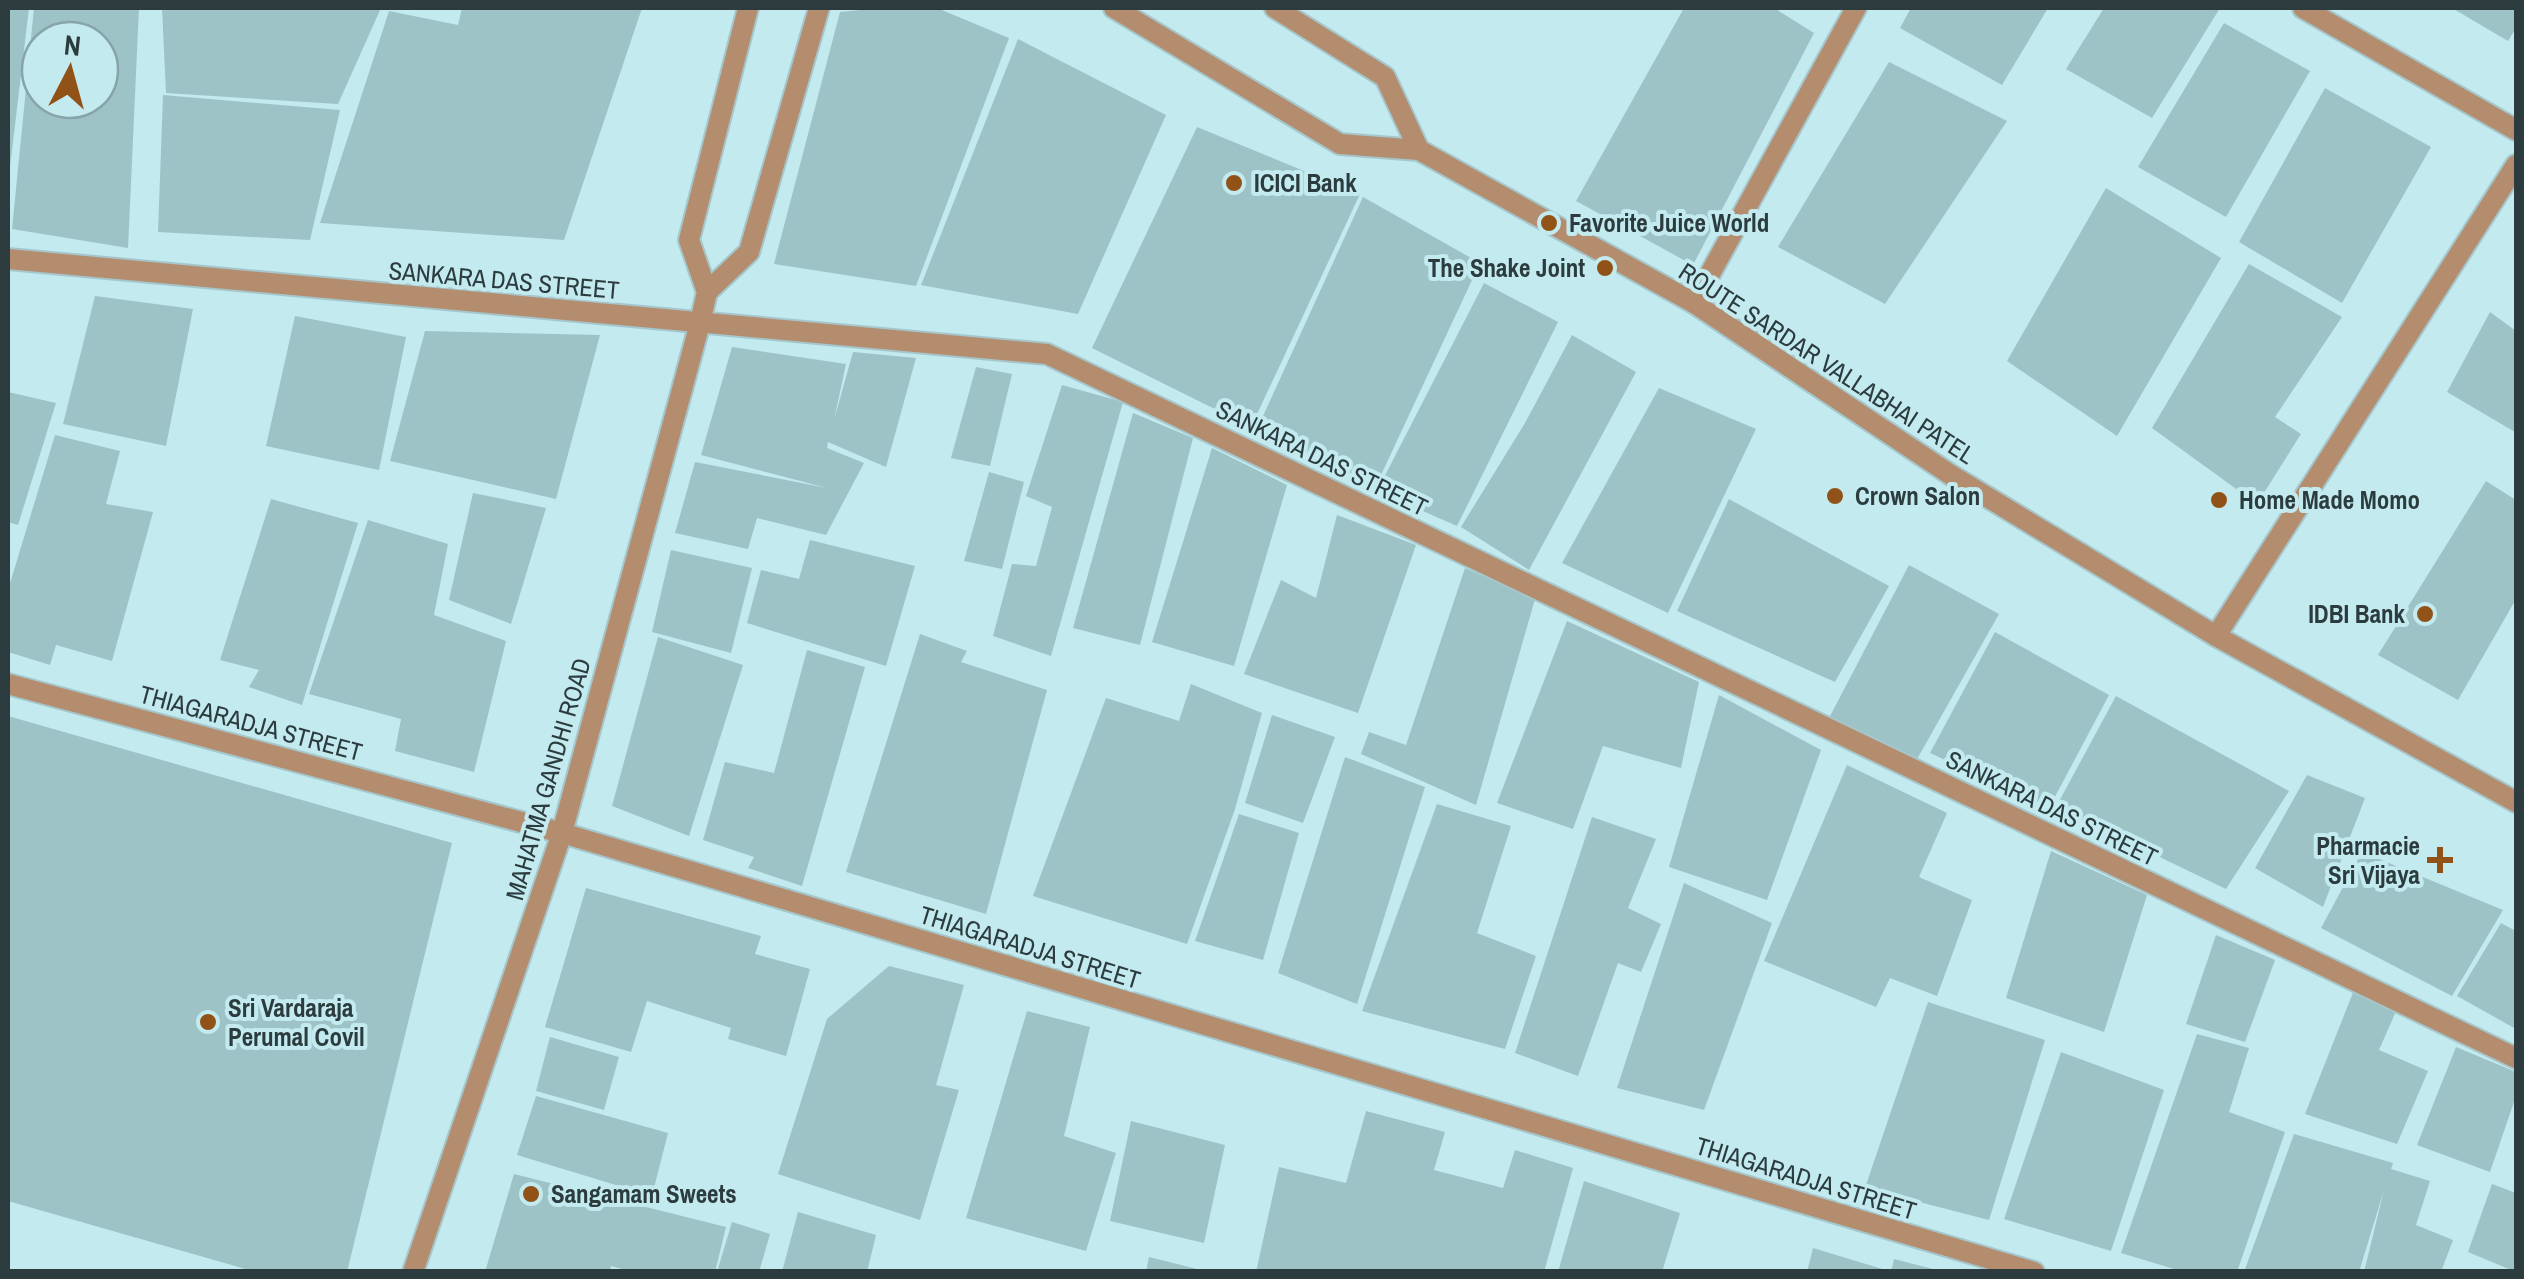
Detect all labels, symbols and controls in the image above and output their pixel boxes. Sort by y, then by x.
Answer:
north arrow [20,20,120,120]
text: N [62,25,83,65]
place label: ICICI Bank [1254,166,1357,200]
marker: ICICI Bank [1223,172,1245,194]
place label: Favorite Juice World [1569,206,1769,240]
marker: Favorite Juice World [1538,212,1560,234]
place label: The Shake Joint [1428,251,1585,285]
street label: SANKARA DAS STREET [387,253,621,307]
street label: ROUTE SARDAR VALLABHAI PATEL [1672,254,1982,472]
marker: The Shake Joint [1594,257,1616,279]
street label: SANKARA DAS STREET [1211,392,1434,524]
place label: Crown Salon [1855,479,1980,513]
place label: Home Made Momo [2239,483,2420,517]
marker: Crown Salon [1824,485,1846,507]
marker: Home Made Momo [2208,489,2230,511]
place label: IDBI Bank [2308,597,2406,631]
marker: IDBI Bank [2414,603,2436,625]
street label: MAHATMA GANDHI ROAD [497,654,599,904]
street label: THIAGARADJA STREET [136,677,366,769]
street label: SANKARA DAS STREET [1941,742,2164,874]
place label: Pharmacie Sri Vijaya [2316,829,2421,892]
marker: Pharmacie Sri Vijaya [2429,849,2451,871]
street label: THIAGARADJA STREET [916,897,1145,997]
place label: Sri Vardaraja Perumal Covil [228,991,365,1054]
marker: Sri Vardaraja Perumal Covil [197,1011,219,1033]
street label: THIAGARADJA STREET [1692,1128,1921,1228]
place label: Sangamam Sweets [551,1177,737,1211]
marker: Sangamam Sweets [520,1183,542,1205]

